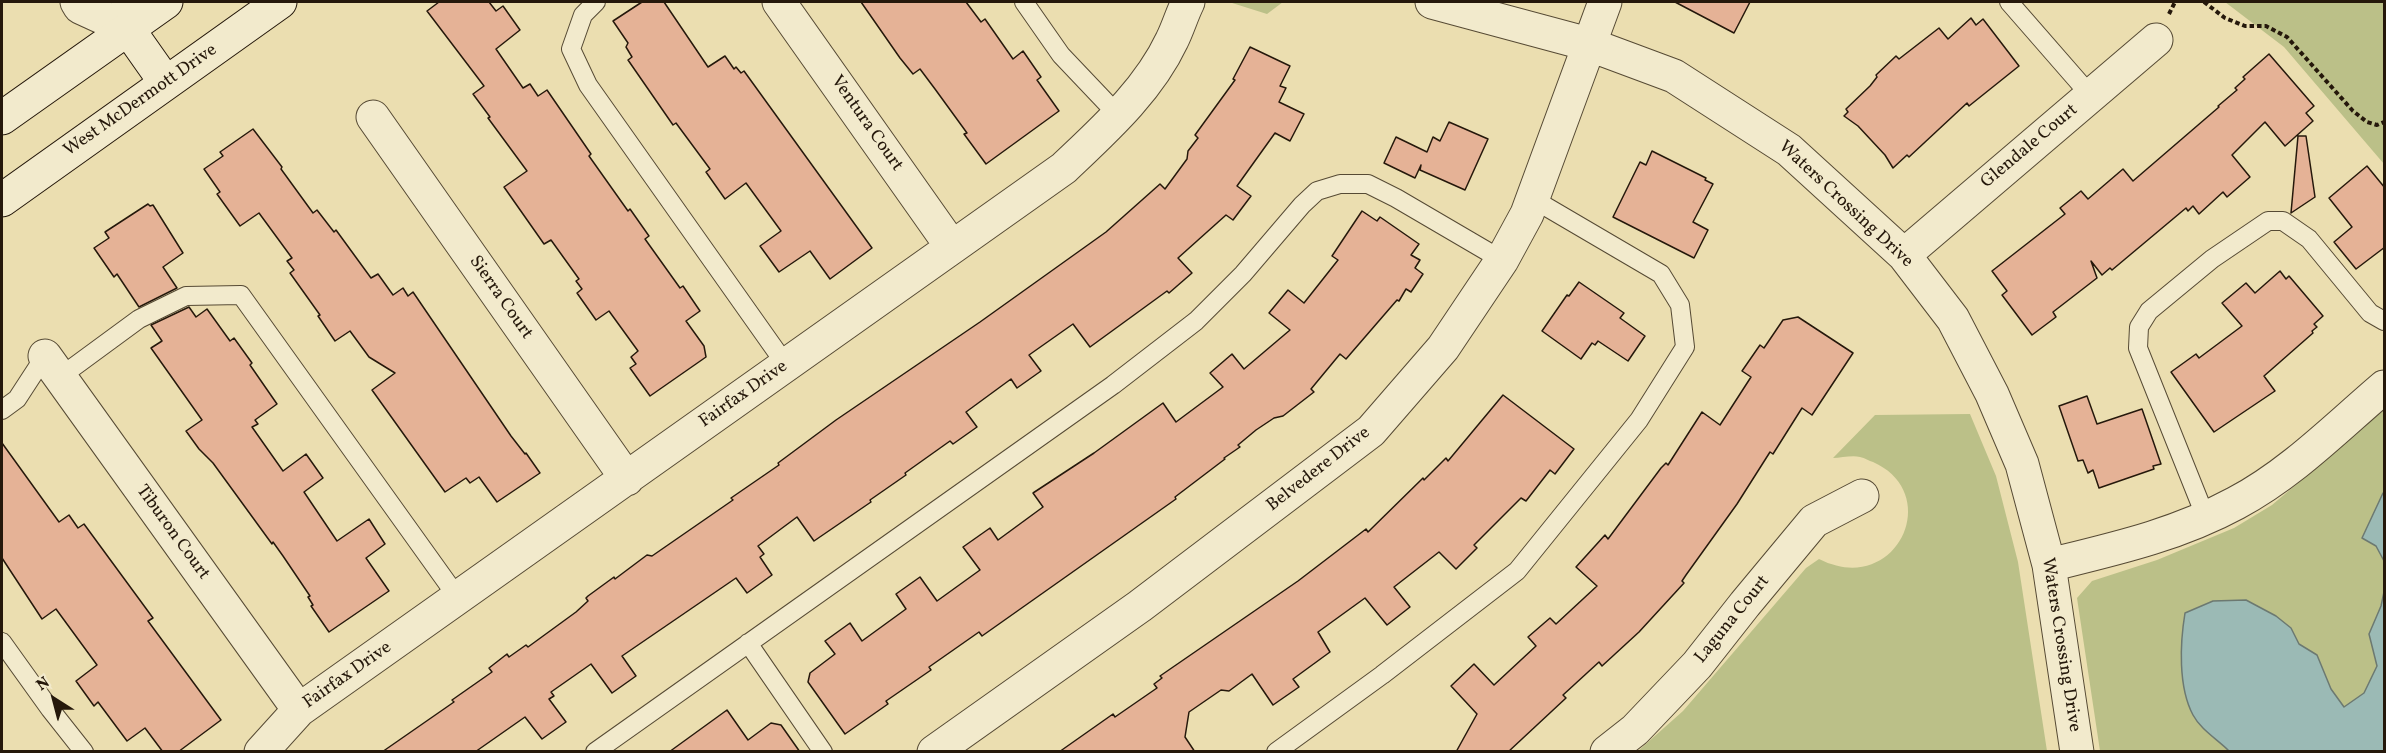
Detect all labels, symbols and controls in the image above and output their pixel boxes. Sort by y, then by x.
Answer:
street label: West McDermott Drive [60,40,222,162]
street label: Ventura Court [825,72,907,176]
street label: Glendale Court [1977,100,2083,194]
street label: Waters Crossing Drive [1773,137,1917,273]
street label: Sierra Court [463,252,537,344]
street label: Fairfax Drive [696,357,792,433]
street label: Belvedere Drive [1263,423,1375,517]
street label: Tiburon Court [130,481,214,585]
street label: Waters Crossing Drive [2036,556,2084,734]
street label: Laguna Court [1691,572,1775,668]
street label: Fairfax Drive [300,638,396,714]
north arrow [24,669,84,729]
text: N [32,672,55,697]

